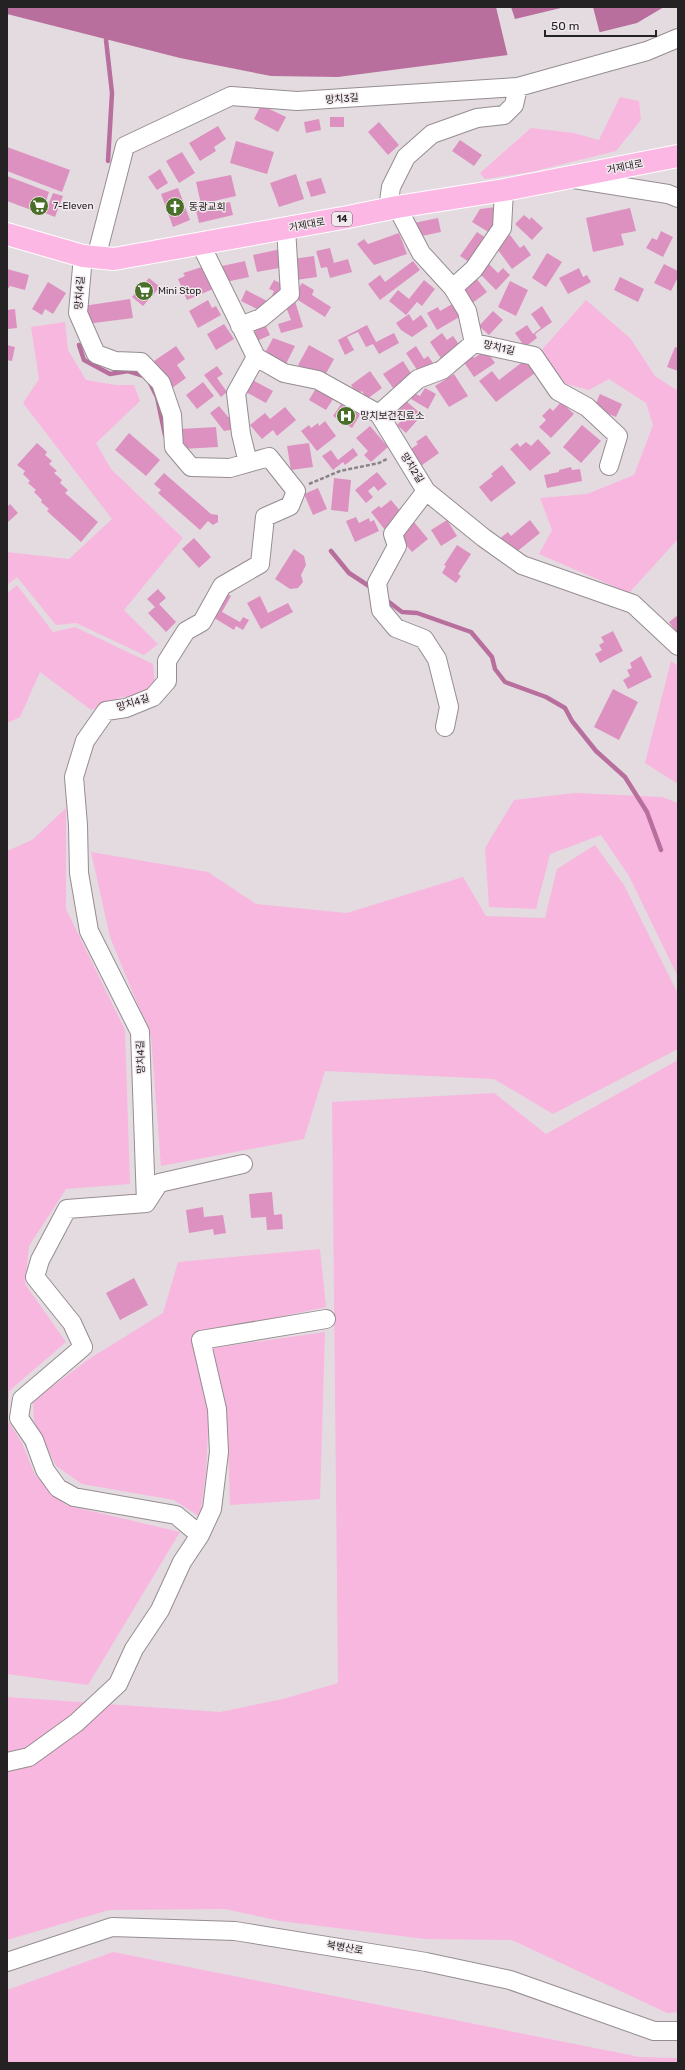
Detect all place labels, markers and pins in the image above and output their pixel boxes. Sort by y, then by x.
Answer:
supermarket icon: 7-Eleven [28,195,50,217]
church icon: 동광교회 [164,196,186,218]
place label: 7-Eleven [53,200,93,212]
place label: 동광교회 [189,201,226,213]
supermarket icon: Mini Stop [133,280,155,302]
place label: Mini Stop [158,285,201,297]
hospital icon: 망치보건진료소 [335,405,357,427]
place label: 망치보건진료소 [360,410,424,422]

